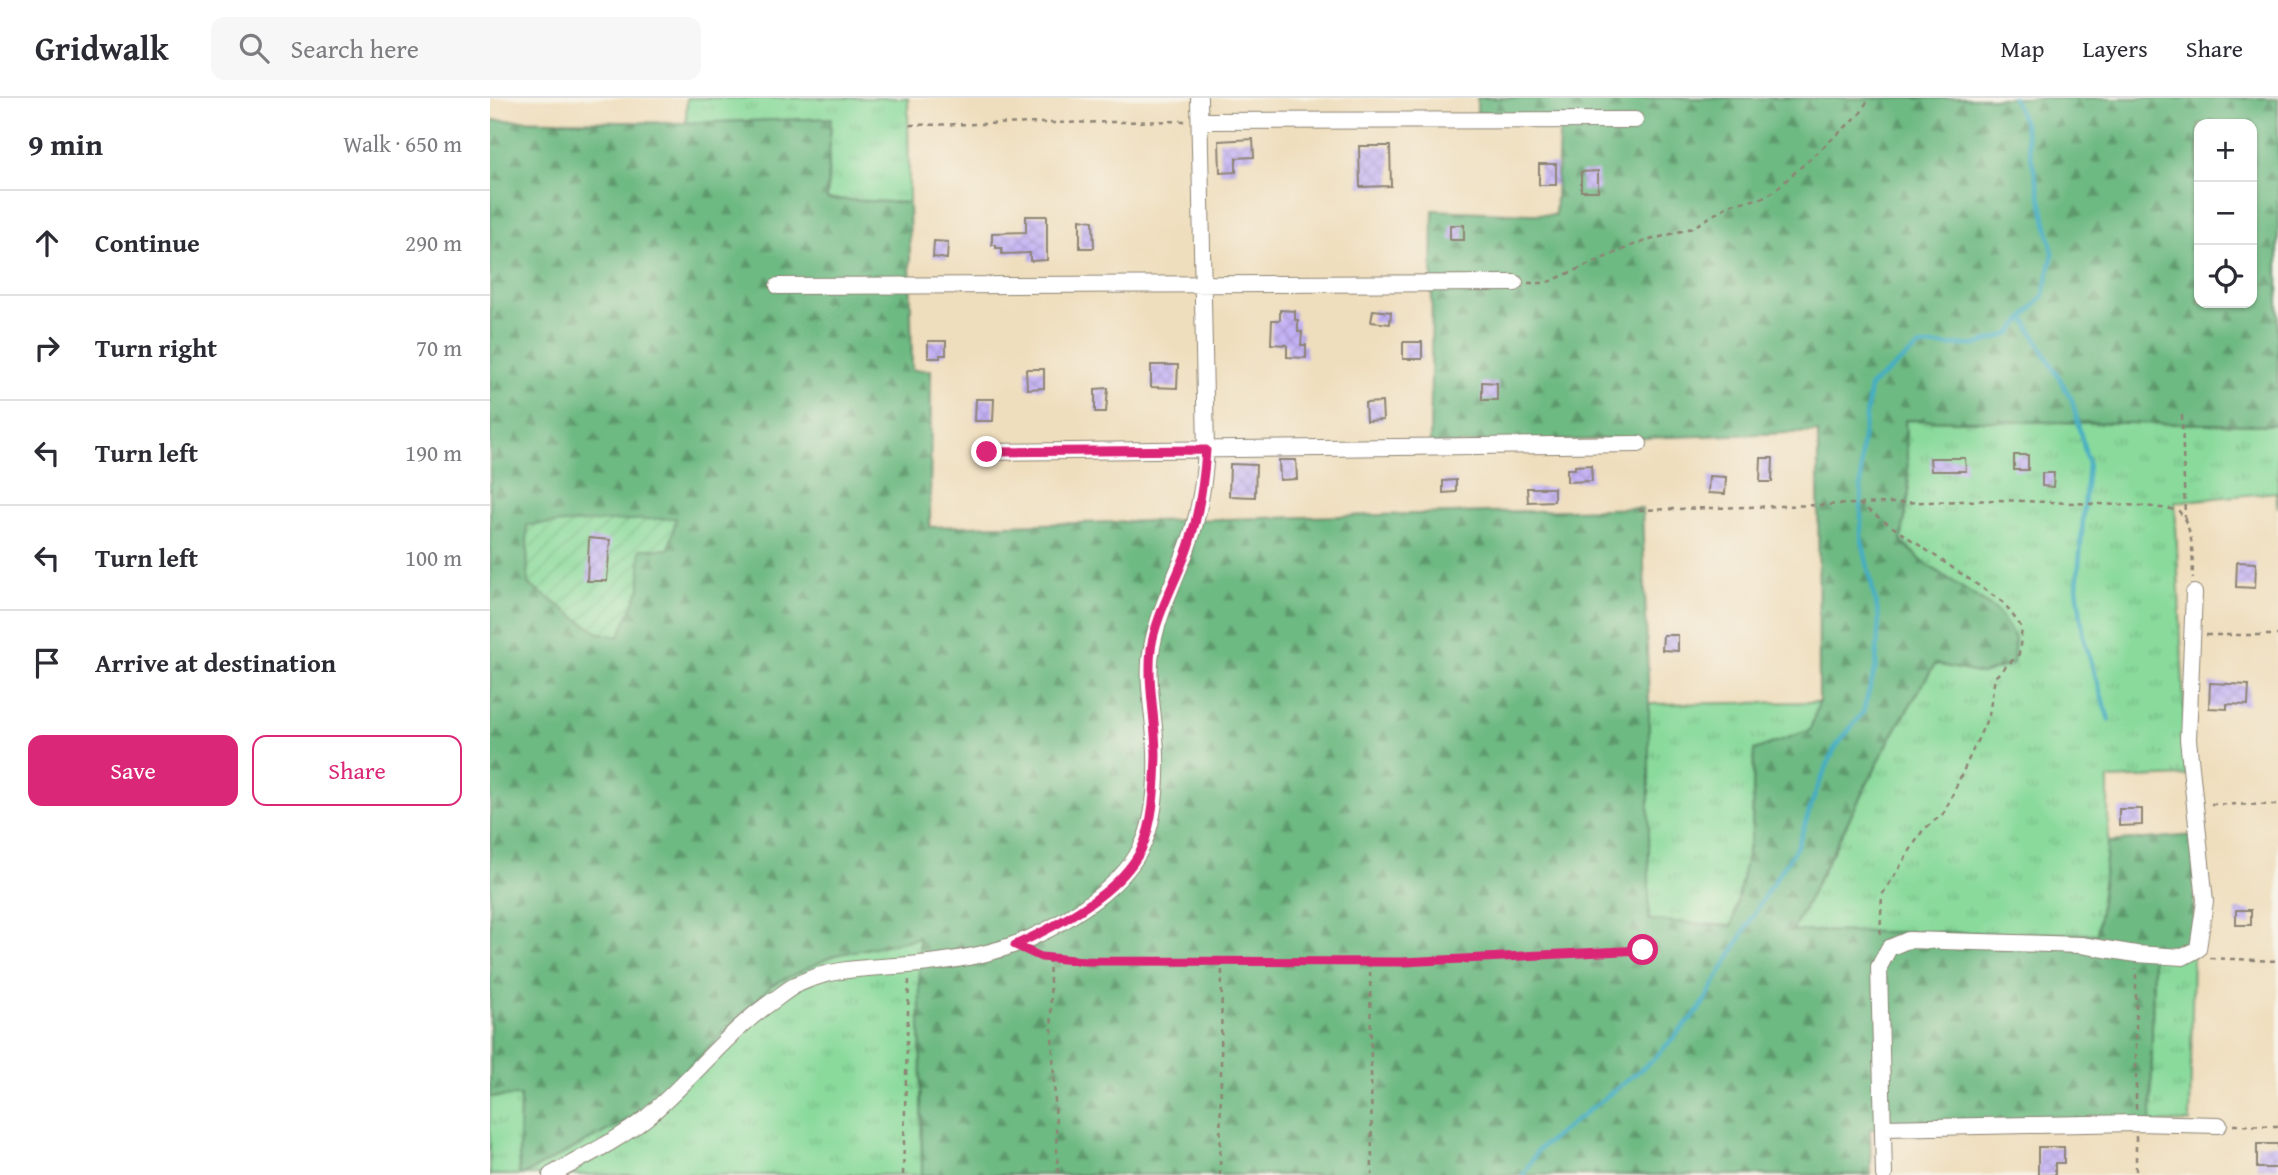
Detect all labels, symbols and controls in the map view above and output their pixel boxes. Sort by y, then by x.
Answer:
search box [211,17,701,80]
text: Gridwalk [35,24,169,72]
icon: search [235,29,273,67]
text: Search here [291,29,419,68]
text: Map [2001,31,2044,66]
text: Layers [2082,31,2148,66]
text: Share [2186,31,2243,66]
map controls [2194,119,2257,308]
button: + [2194,119,2257,182]
text: 9 min [28,122,103,166]
text: Walk · 650 m [343,127,462,160]
button: − [2194,182,2257,245]
text: Continue [95,223,200,262]
icon: ahead [28,224,66,262]
text: 290 m [405,226,462,259]
button: locate [2194,245,2257,308]
text: Turn right [95,328,217,367]
icon: right [28,329,66,367]
text: 70 m [416,331,462,364]
text: Turn left [95,433,198,472]
icon: left [28,434,66,472]
text: 190 m [405,436,462,469]
route end [971,436,1002,467]
text: Turn left [95,538,198,577]
icon: left [28,539,66,577]
text: 100 m [405,541,462,574]
text: Arrive at destination [95,643,336,682]
icon: arrive [28,644,66,682]
button: Save [28,735,238,806]
button: Share [252,735,462,806]
route start [1627,934,1658,965]

